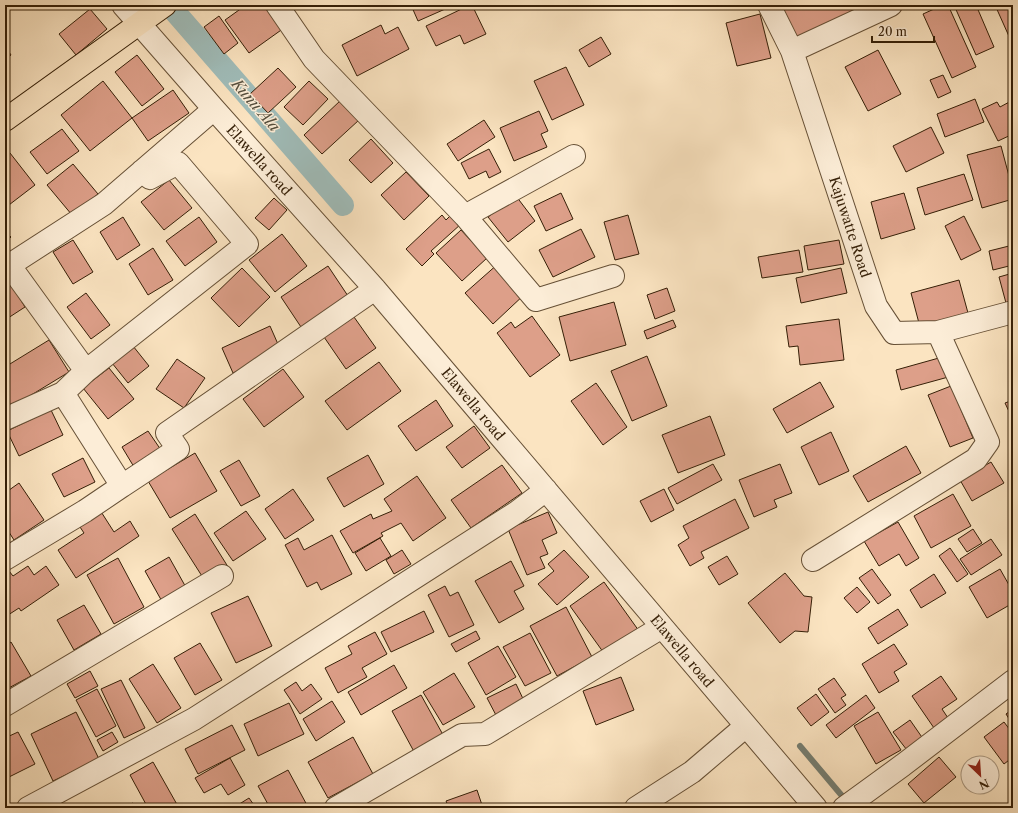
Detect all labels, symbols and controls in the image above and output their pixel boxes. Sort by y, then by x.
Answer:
scale bar [872,18,934,44]
text: 20 m [878,24,907,39]
water label: Kunu Ala [227,74,284,135]
street label: Elawella road [222,121,296,200]
street label: Kajuwatte Road [825,174,875,280]
street label: Elawella road [437,364,509,444]
street label: Elawella road [646,611,718,691]
north arrow [960,755,1000,795]
text: N [977,776,992,793]

